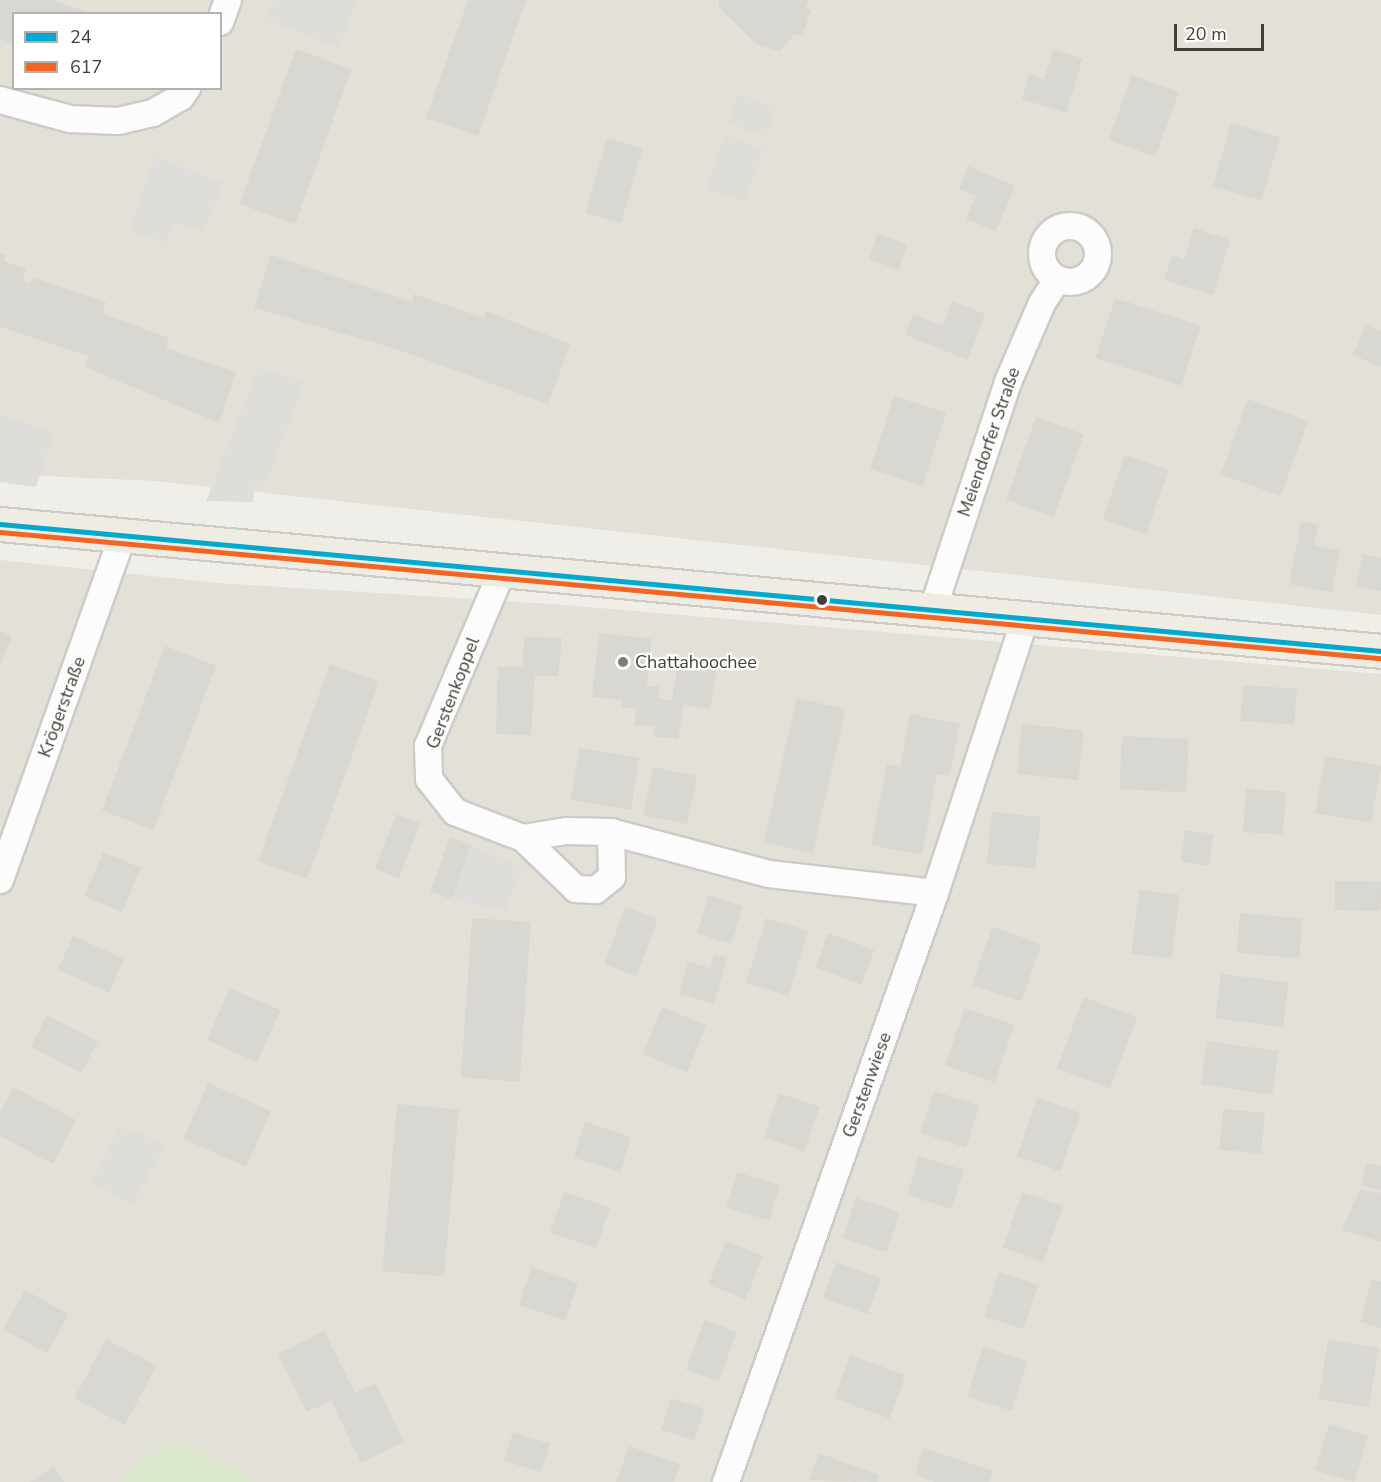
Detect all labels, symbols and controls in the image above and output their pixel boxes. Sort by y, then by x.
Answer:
legend [12,12,222,90]
scale bar [1177,12,1267,50]
text: 20 m [1185,22,1227,46]
text: 24 [70,25,92,49]
text: 617 [70,55,102,79]
street label: Meiendorfer Straße [953,364,1025,520]
unlabelled marker [816,594,828,606]
street label: Gerstenkoppel [422,634,484,752]
place label: Chattahoochee [635,651,757,673]
street label: Krögerstraße [34,654,90,760]
marker: Chattahoochee [616,655,630,669]
street label: Gerstenwiese [838,1029,896,1141]

